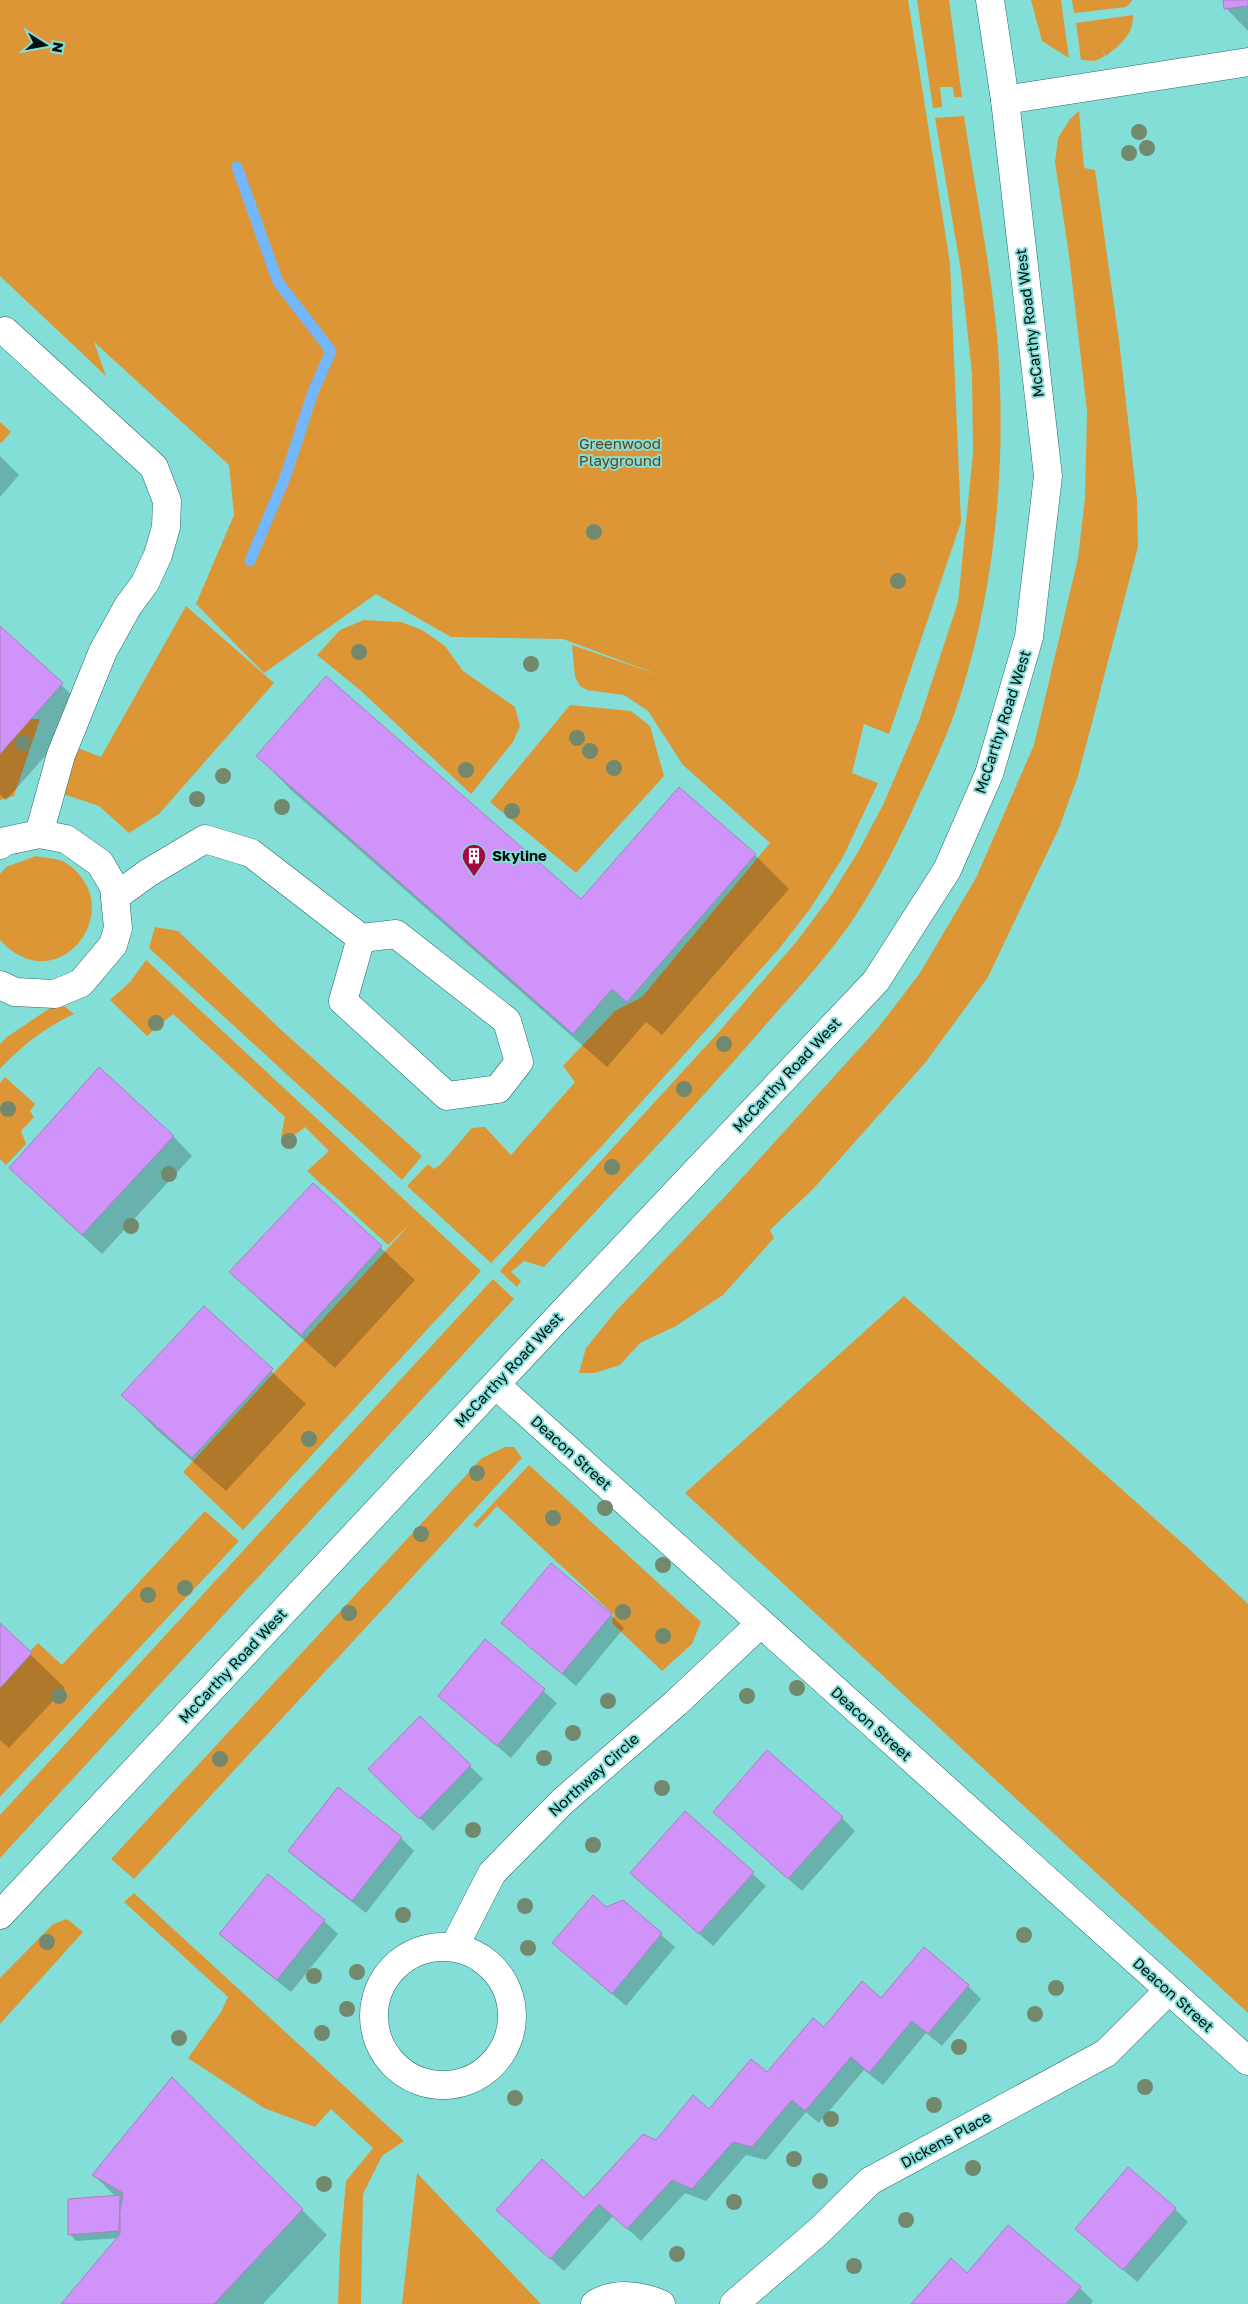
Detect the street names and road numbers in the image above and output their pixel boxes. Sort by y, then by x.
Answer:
street label: McCarthy Road West [1011,248,1047,399]
street label: McCarthy Road West [970,648,1034,796]
street label: McCarthy Road West [729,1013,844,1135]
street label: McCarthy Road West [451,1308,566,1430]
street label: Deacon Street [528,1411,616,1493]
street label: McCarthy Road West [175,1604,290,1726]
street label: Deacon Street [828,1682,916,1764]
street label: Northway Circle [544,1729,642,1820]
street label: Deacon Street [1130,1953,1218,2035]
street label: Dickens Place [897,2107,994,2171]

